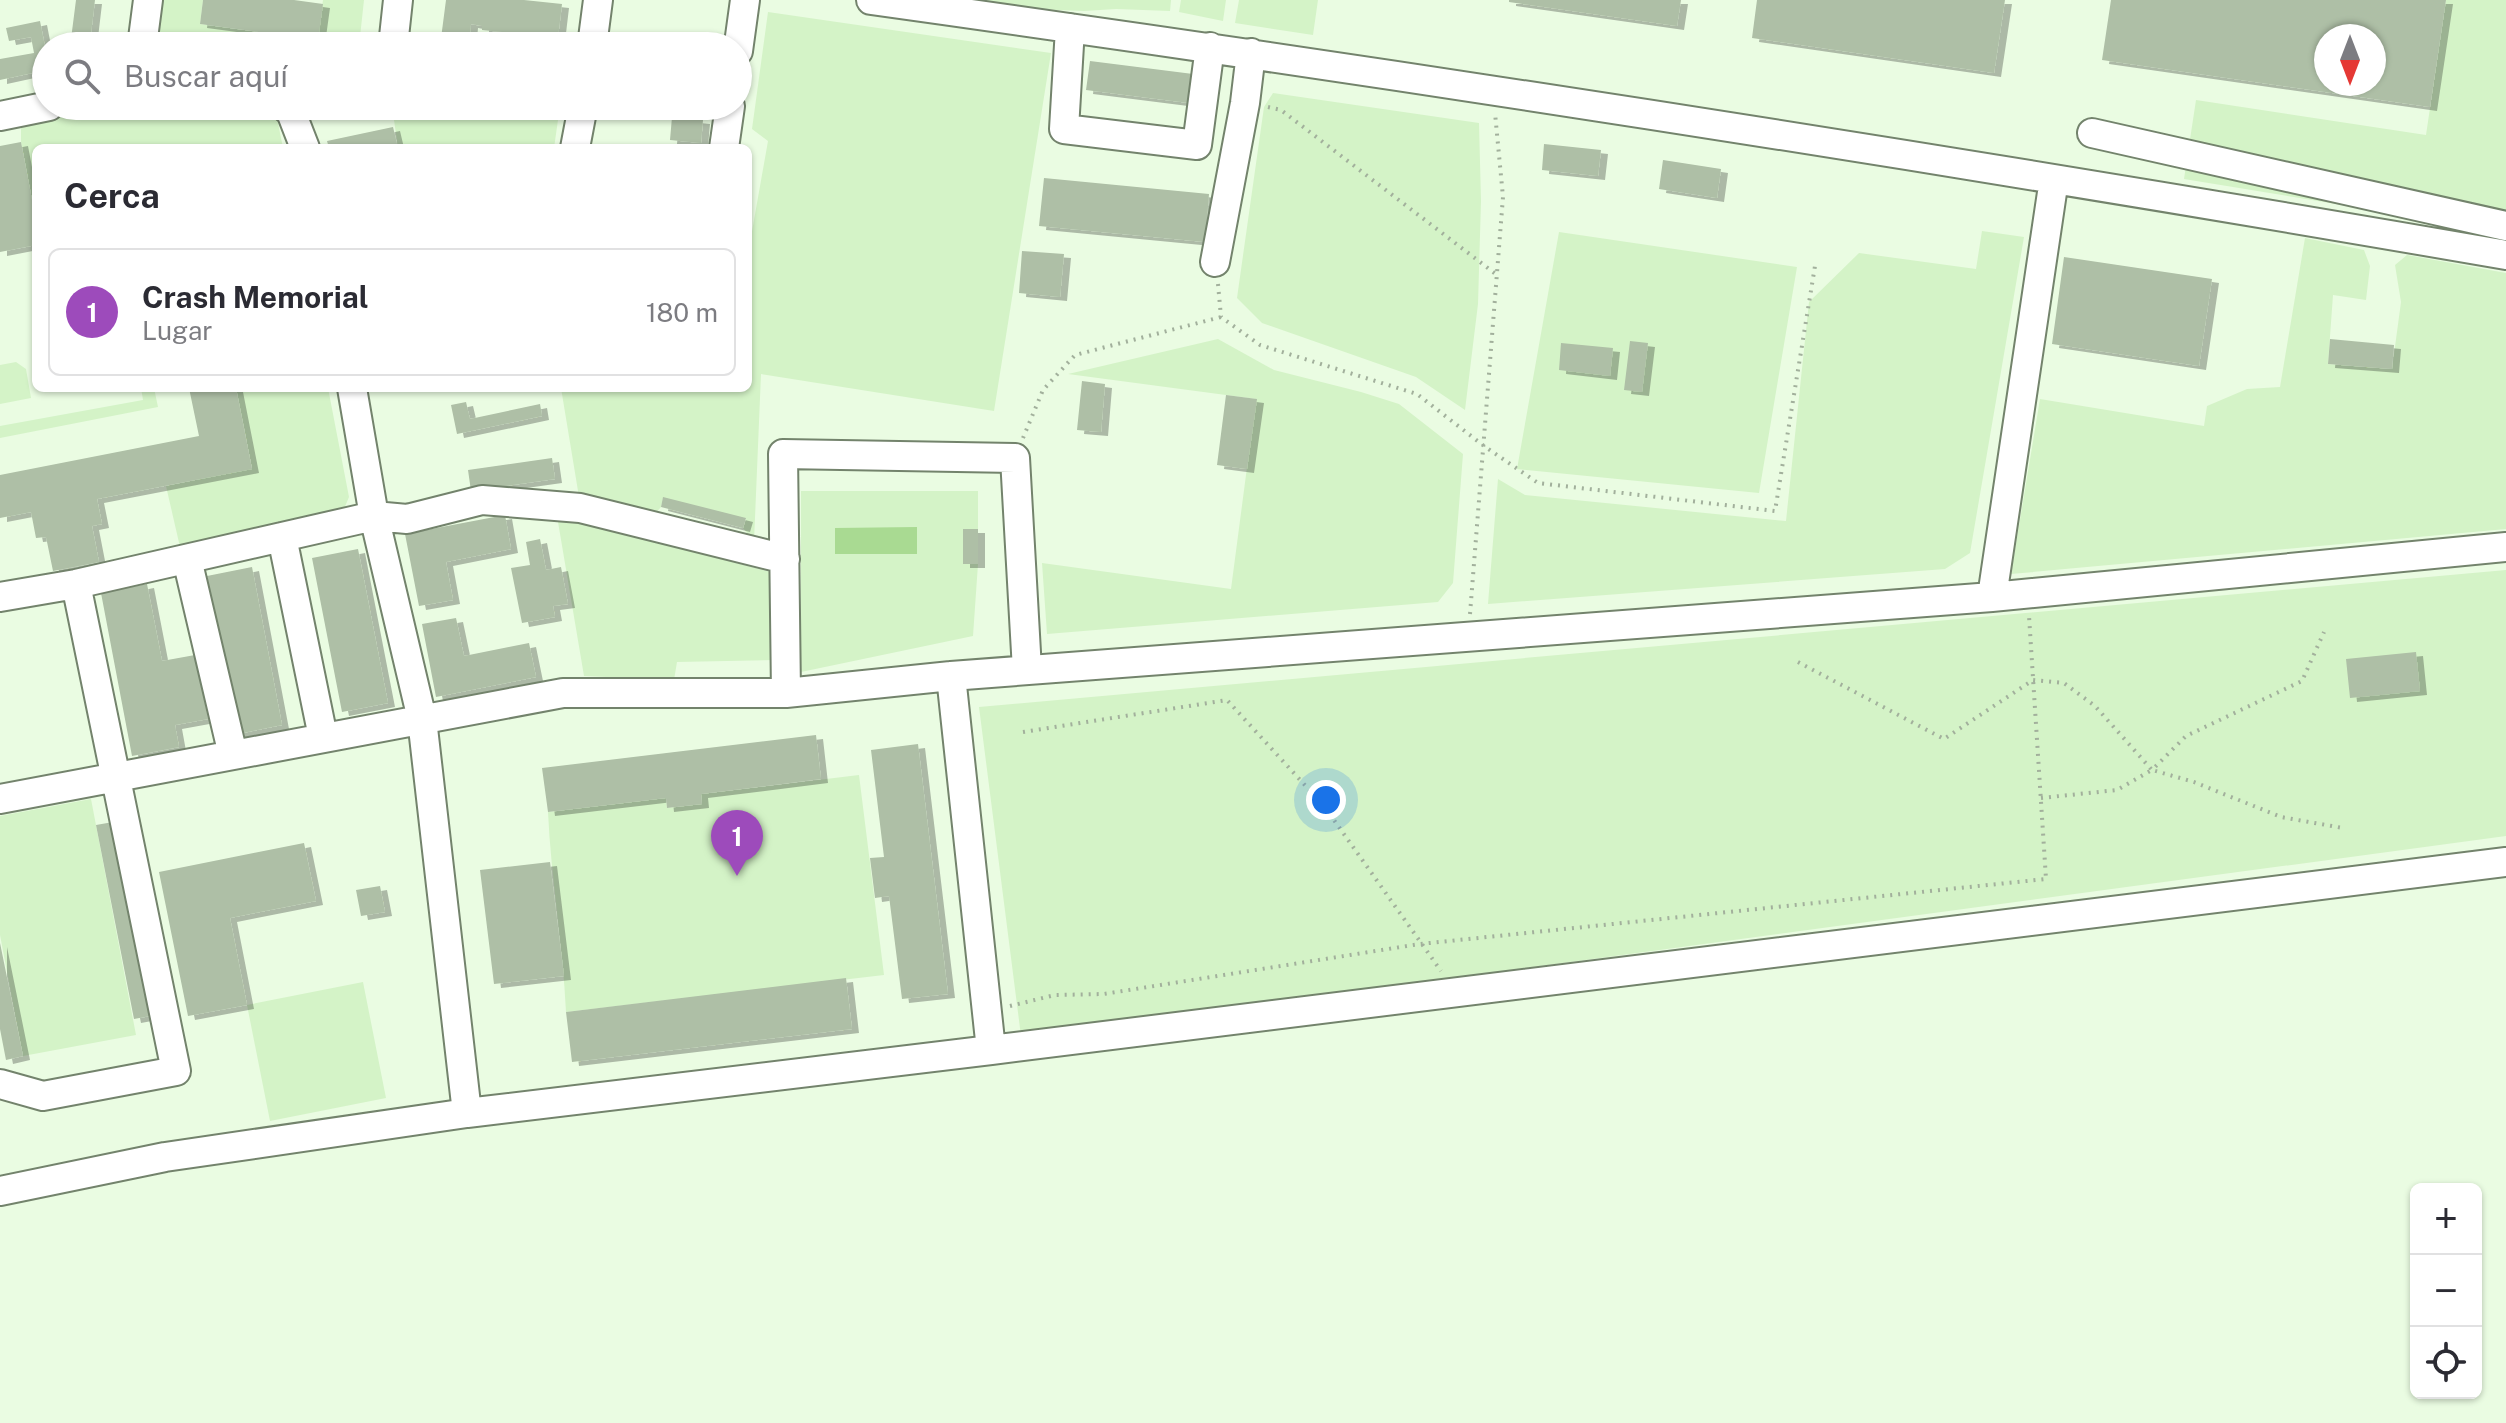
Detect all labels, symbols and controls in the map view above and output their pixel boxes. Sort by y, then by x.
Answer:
north arrow [2314,24,2386,96]
search box [32,32,752,120]
icon: search [60,54,104,98]
text: Buscar aquí [124,58,288,94]
text: Cerca [64,176,160,216]
text: Crash Memorial [142,279,369,315]
text: 1 [86,297,98,328]
text: 180 m [646,297,718,328]
text: Lugar [142,315,212,346]
your location [1306,780,1346,820]
pin: 1 [711,810,763,876]
map controls [2410,1183,2482,1399]
button: + [2410,1183,2482,1255]
button: − [2410,1255,2482,1327]
button: locate [2410,1327,2482,1399]

